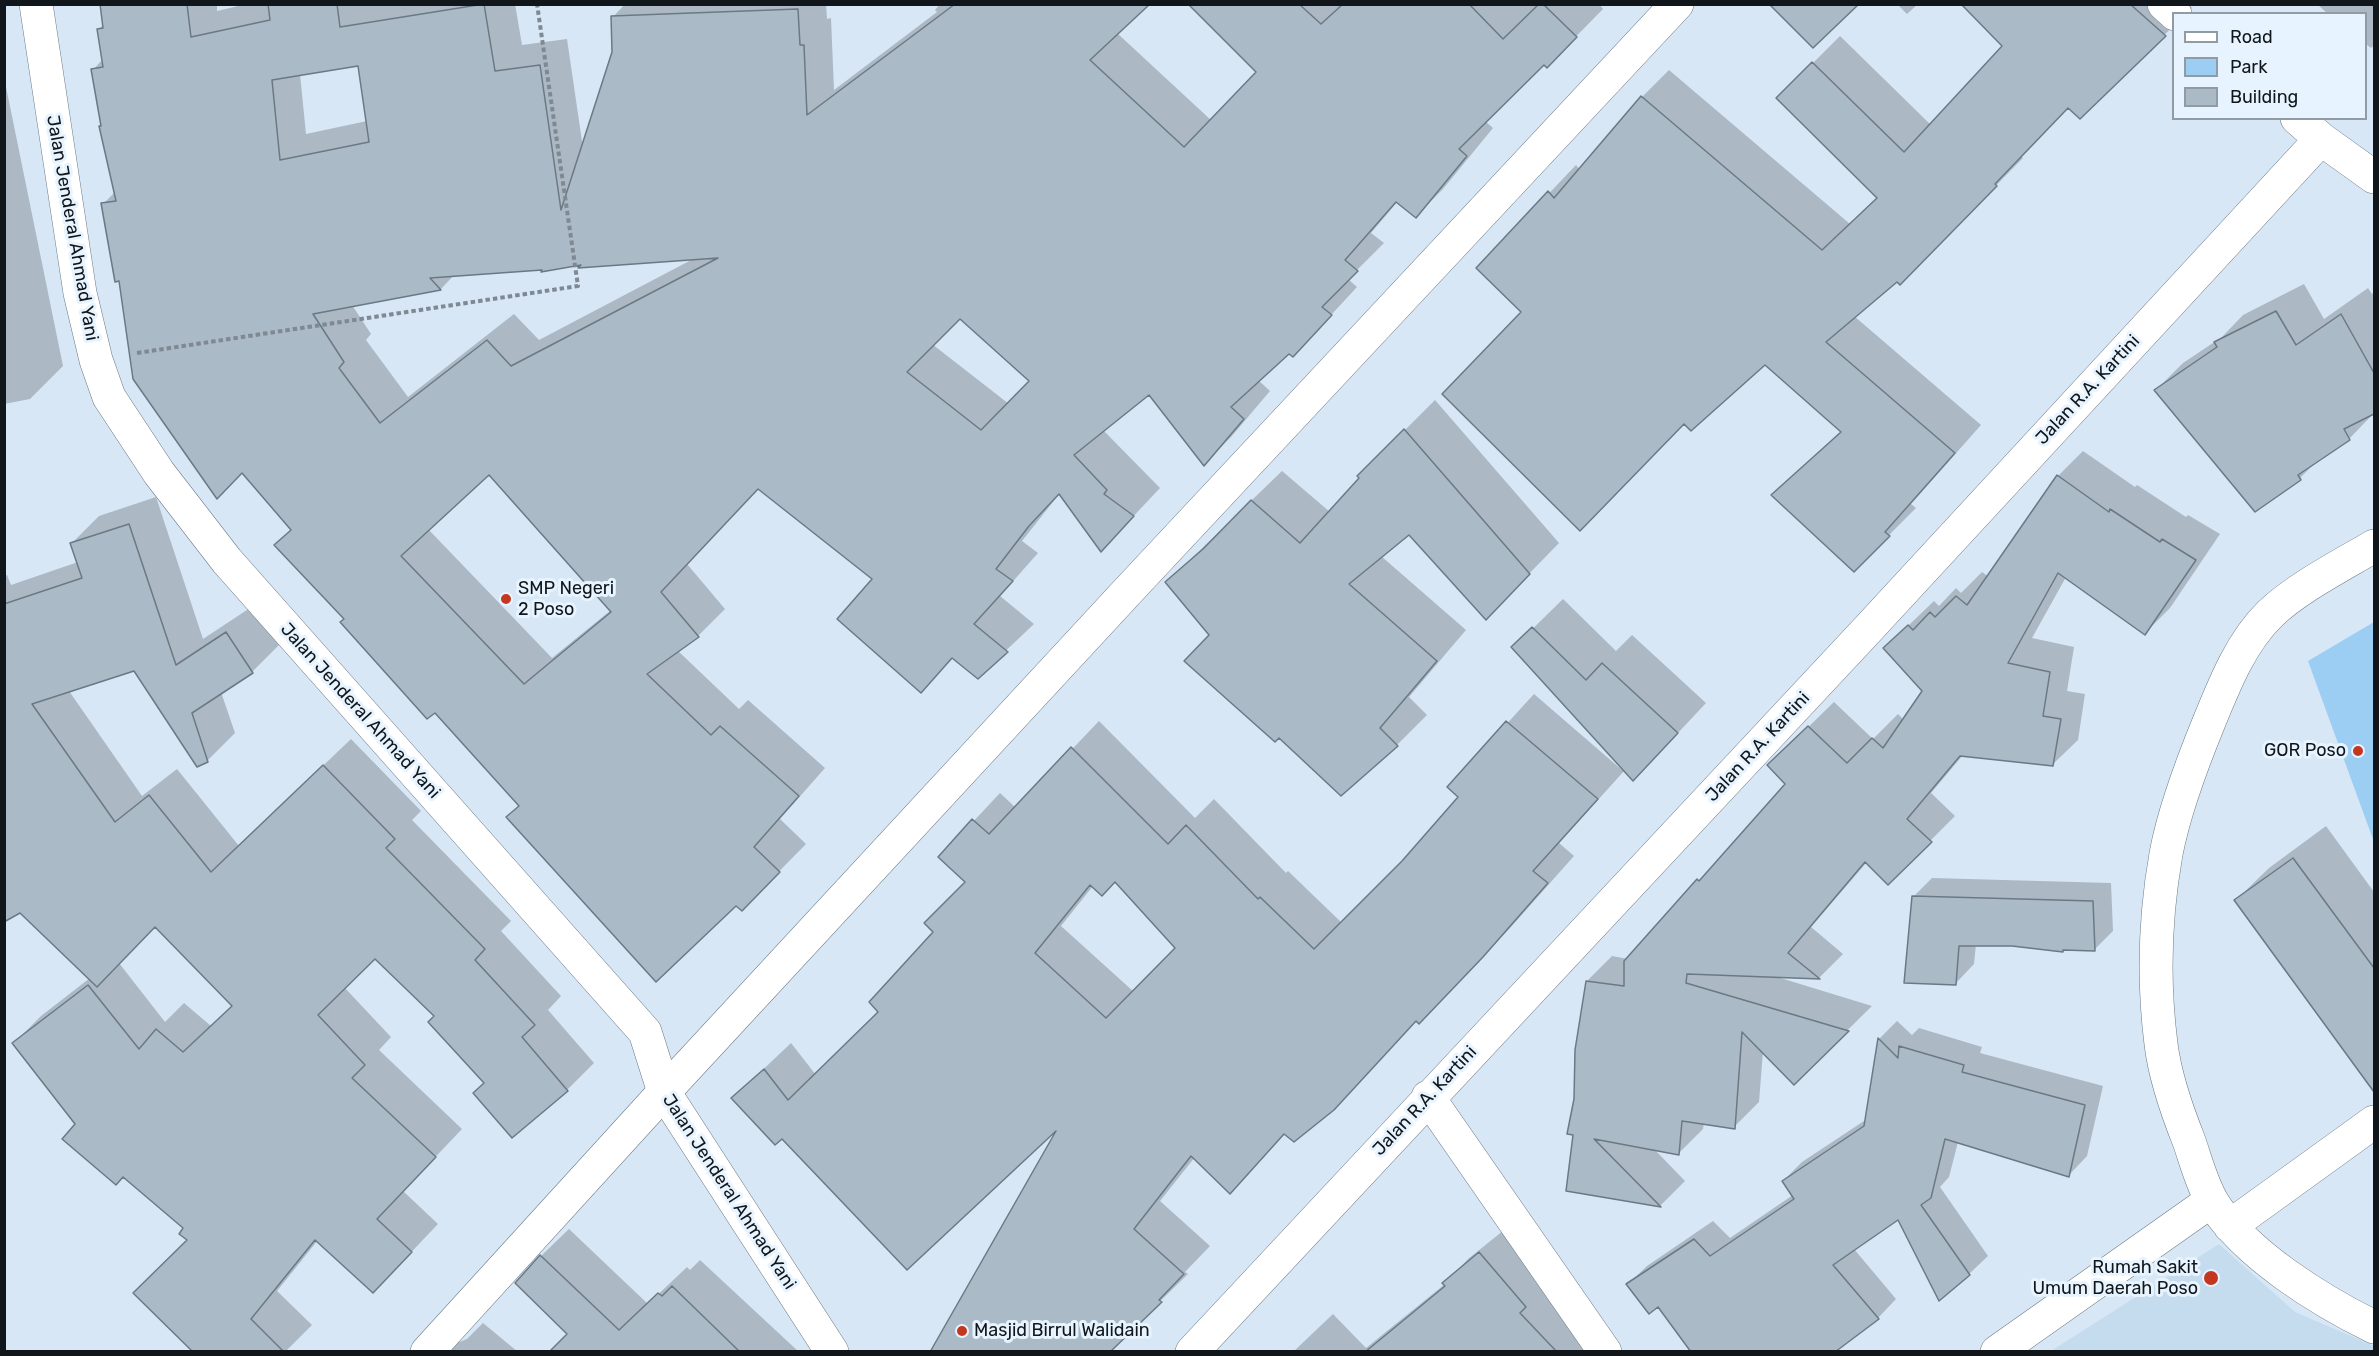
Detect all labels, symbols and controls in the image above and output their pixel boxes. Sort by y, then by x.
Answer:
legend [2172,12,2367,120]
text: Road [2230,26,2273,48]
text: Park [2230,56,2267,78]
text: Building [2230,86,2298,108]
street label: Jalan Jenderal Ahmad Yani [42,114,102,342]
street label: Jalan R.A. Kartini [2032,331,2144,449]
place label: SMP Negeri 2 Poso [518,578,614,620]
marker: SMP Negeri 2 Poso [499,592,513,606]
street label: Jalan Jenderal Ahmad Yani [275,619,445,803]
street label: Jalan R.A. Kartini [1702,688,1814,806]
place label: GOR Poso [2264,740,2346,762]
marker: GOR Poso [2351,744,2365,758]
street label: Jalan R.A. Kartini [1369,1042,1481,1160]
street label: Jalan Jenderal Ahmad Yani [658,1090,800,1294]
place label: Rumah Sakit Umum Daerah Poso [2032,1257,2198,1300]
marker: Rumah Sakit Umum Daerah Poso [2202,1269,2220,1287]
place label: Masjid Birrul Walidain [974,1320,1150,1342]
marker: Masjid Birrul Walidain [955,1324,969,1338]

